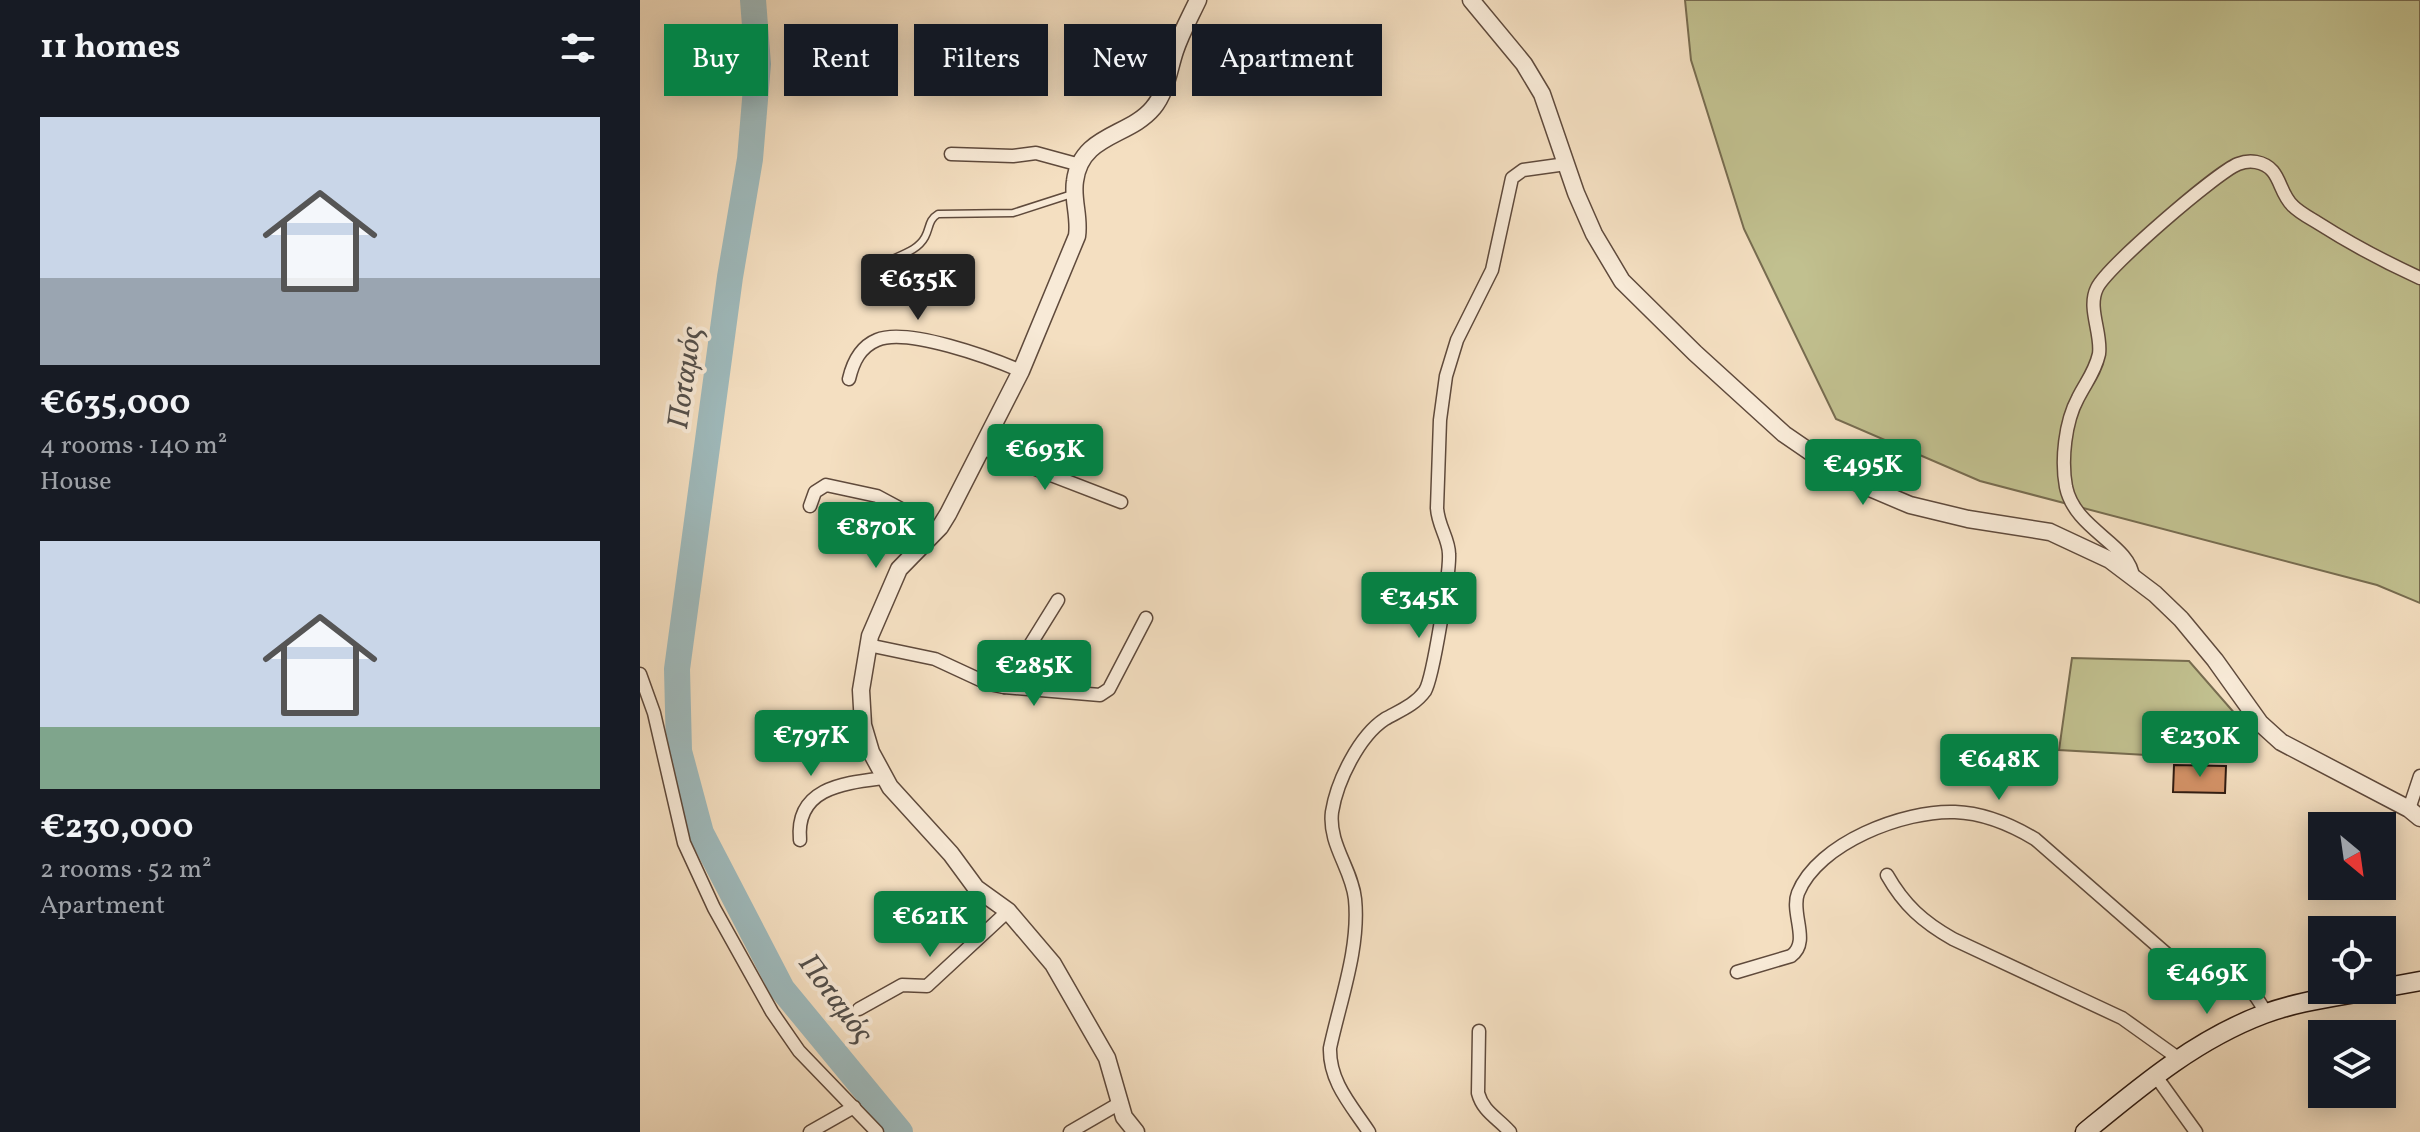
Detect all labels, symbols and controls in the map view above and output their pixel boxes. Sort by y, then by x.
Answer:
chip: Buy [664,24,768,96]
chip: Rent [784,24,898,96]
chip: Filters [914,24,1048,96]
chip: New [1064,24,1176,96]
chip: Apartment [1192,24,1382,96]
text: 11 homes [40,25,180,72]
icon: filters [556,26,600,70]
icon: home [248,169,392,313]
pin: €635K [862,254,974,322]
text: €635K [879,262,957,298]
water label: Ποταμός [658,324,714,432]
text: €635,000 [40,381,191,428]
pin: €693K [989,424,1101,492]
text: 4 rooms · 140 m² [40,428,227,464]
text: €693K [1005,432,1085,468]
pin: €495K [1807,439,1919,507]
text: €495K [1823,447,1903,483]
text: House [40,464,112,500]
pin: €870K [820,502,932,570]
text: €870K [836,510,916,546]
pin: €345K [1363,572,1475,640]
text: €345K [1379,580,1459,616]
icon: home [248,593,392,737]
pin: €285K [978,640,1090,708]
text: €285K [995,648,1073,684]
pin: €797K [755,710,867,778]
pin: €230K [2144,711,2256,779]
text: €797K [773,718,849,754]
text: €230K [2160,719,2240,755]
pin: €648K [1943,734,2055,802]
text: €648K [1958,742,2040,778]
text: €230,000 [40,805,193,852]
north arrow [2308,812,2396,900]
map controls [2308,812,2396,1108]
text: 2 rooms · 52 m² [40,852,212,888]
text: Apartment [40,888,165,924]
pin: €621K [874,891,986,959]
text: €621K [892,899,968,935]
button: locate [2308,916,2396,1004]
water label: Ποταμός [787,945,883,1053]
pin: €469K [2151,948,2263,1016]
text: €469K [2166,956,2248,992]
button: layers [2308,1020,2396,1108]

